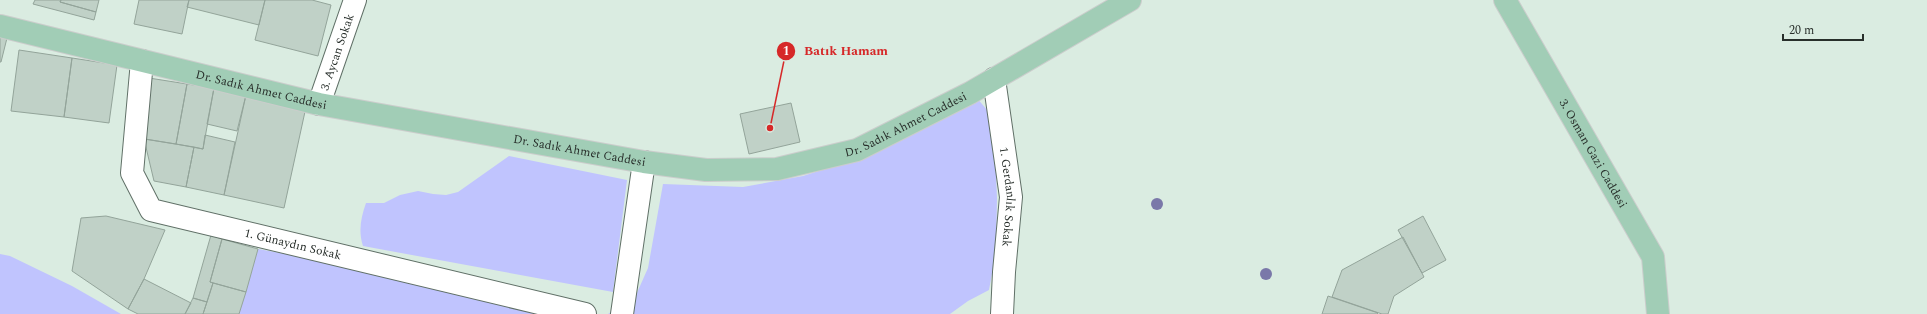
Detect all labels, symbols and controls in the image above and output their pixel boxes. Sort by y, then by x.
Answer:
street label: 3. Aycan Sokak [315,11,359,93]
scale bar [1783,16,1863,42]
text: 20 m [1789,21,1814,40]
callout: Batık Hamam [776,38,896,63]
text: Batık Hamam [804,41,888,61]
text: 1 [783,42,789,61]
street label: Dr. Sadık Ahmet Caddesi [194,65,329,115]
street label: Dr. Sadık Ahmet Caddesi [843,87,970,162]
street label: 3. Osman Gazi Caddesi [1554,95,1632,212]
street label: Dr. Sadık Ahmet Caddesi [512,129,647,172]
street label: 1. Gerdanlık Sokak [994,146,1021,248]
street label: 1. Günaydın Sokak [243,223,344,265]

